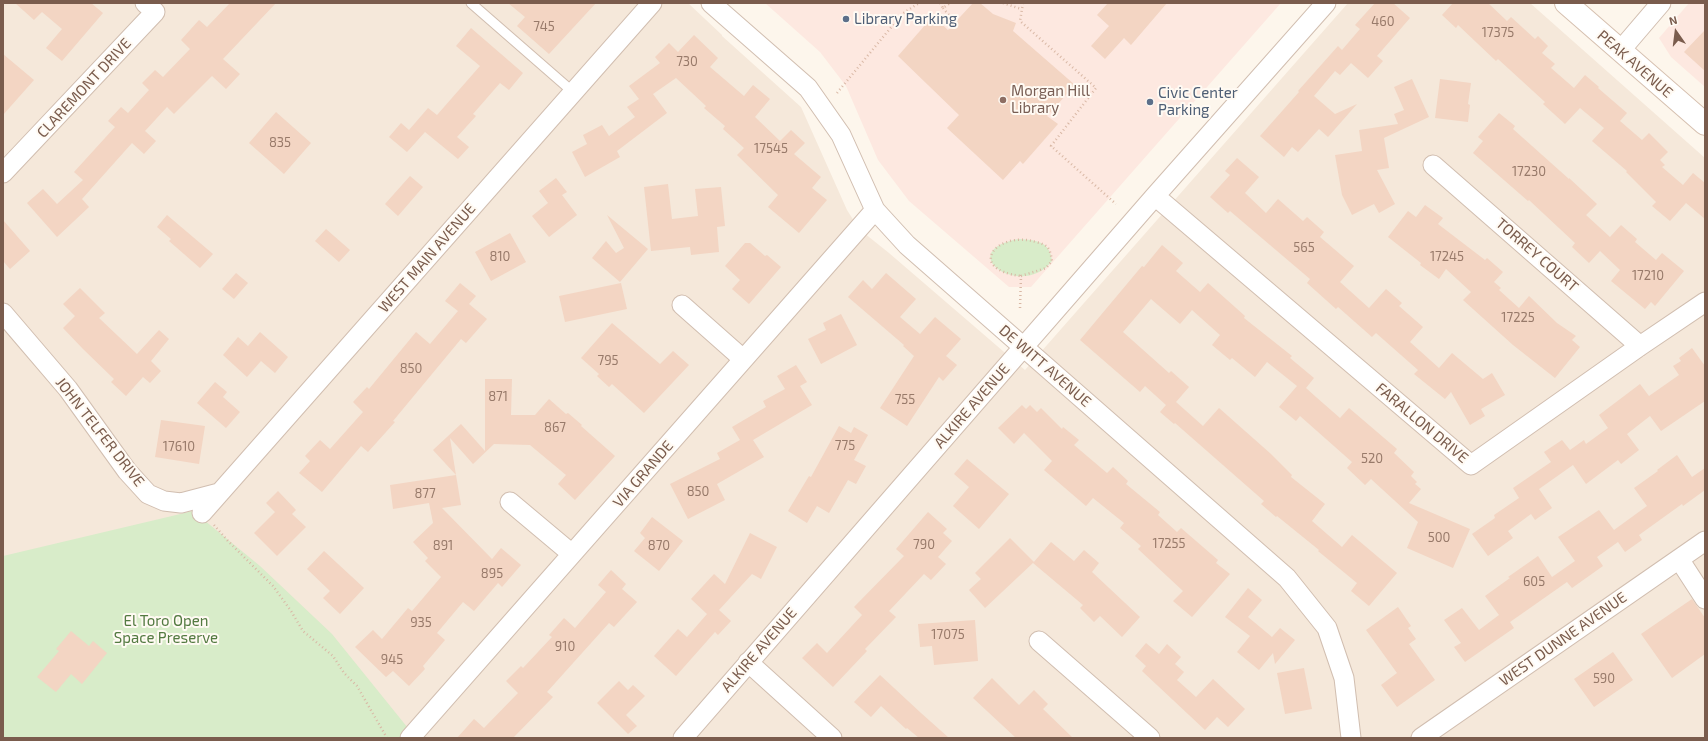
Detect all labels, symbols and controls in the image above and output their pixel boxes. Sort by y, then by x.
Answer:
place label: Library Parking [854,10,957,28]
north arrow [1656,12,1696,52]
text: N [1668,13,1678,27]
marker: Library Parking [841,14,851,24]
house number: 460 [1371,14,1395,30]
house number: 745 [533,19,555,35]
house number: 17375 [1482,25,1514,41]
street label: PEAK AVENUE [1594,26,1676,102]
street label: CLAREMONT DRIVE [33,34,135,142]
house number: 730 [676,54,698,70]
place label: Morgan Hill Library [1011,82,1090,117]
place label: Civic Center Parking [1158,84,1238,119]
marker: Morgan Hill Library [998,95,1008,105]
marker: Civic Center Parking [1145,97,1155,107]
house number: 835 [269,135,291,151]
house number: 17545 [754,141,788,157]
house number: 17230 [1512,164,1546,180]
street label: WEST MAIN AVENUE [375,200,479,316]
street label: TORREY COURT [1492,214,1582,296]
house number: 565 [1293,240,1315,256]
house number: 810 [490,249,510,265]
house number: 17245 [1430,249,1464,265]
house number: 17210 [1632,268,1664,284]
house number: 17225 [1501,310,1535,326]
street label: DE WITT AVENUE [995,321,1095,411]
house number: 795 [597,353,619,369]
street label: ALKIRE AVENUE [930,360,1014,452]
house number: 850 [400,361,422,377]
street label: JOHN TELFER DRIVE [52,374,148,490]
street label: FARALLON DRIVE [1372,379,1472,467]
house number: 871 [488,389,508,405]
house number: 755 [895,392,915,408]
house number: 867 [544,420,566,436]
street label: VIA GRANDE [609,437,677,511]
house number: 775 [835,438,855,454]
house number: 17610 [163,439,195,455]
house number: 520 [1361,451,1383,467]
house number: 850 [687,484,709,500]
house number: 877 [414,486,436,502]
house number: 500 [1428,530,1450,546]
house number: 17255 [1152,536,1186,552]
house number: 790 [913,537,935,553]
house number: 891 [433,538,453,554]
house number: 870 [648,538,670,554]
house number: 895 [481,566,503,582]
house number: 605 [1523,574,1545,590]
street label: WEST DUNNE AVENUE [1496,588,1630,690]
street label: ALKIRE AVENUE [717,604,801,696]
park label: El Toro Open Space Preserve [114,612,218,647]
house number: 935 [410,615,432,631]
house number: 17075 [931,627,965,643]
house number: 910 [555,639,575,655]
house number: 945 [381,652,403,668]
house number: 590 [1593,671,1615,687]

